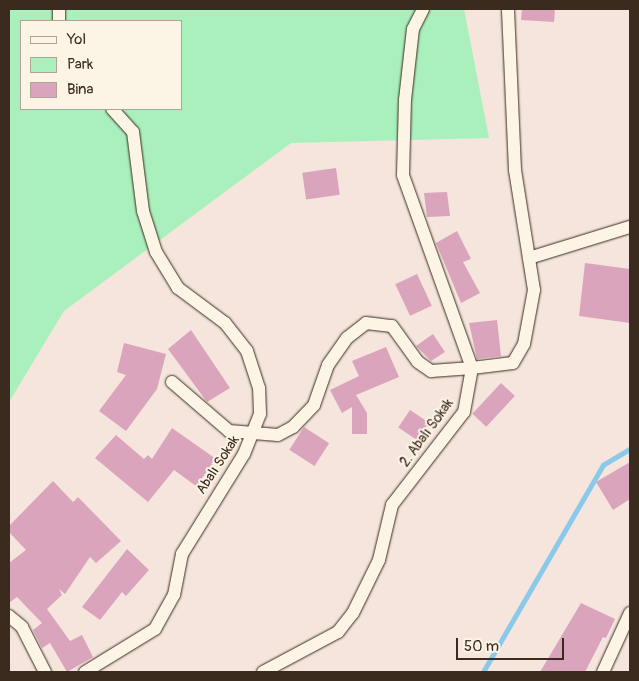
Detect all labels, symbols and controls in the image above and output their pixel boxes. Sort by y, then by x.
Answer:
legend [20,20,182,110]
text: Yol [67,30,86,49]
text: Park [67,55,93,74]
text: Bina [67,80,93,99]
street label: 2. Abalı Sokak [397,396,457,470]
street label: Abalı Sokak [193,433,243,497]
scale bar [459,628,566,660]
text: 50 m [464,637,499,656]

